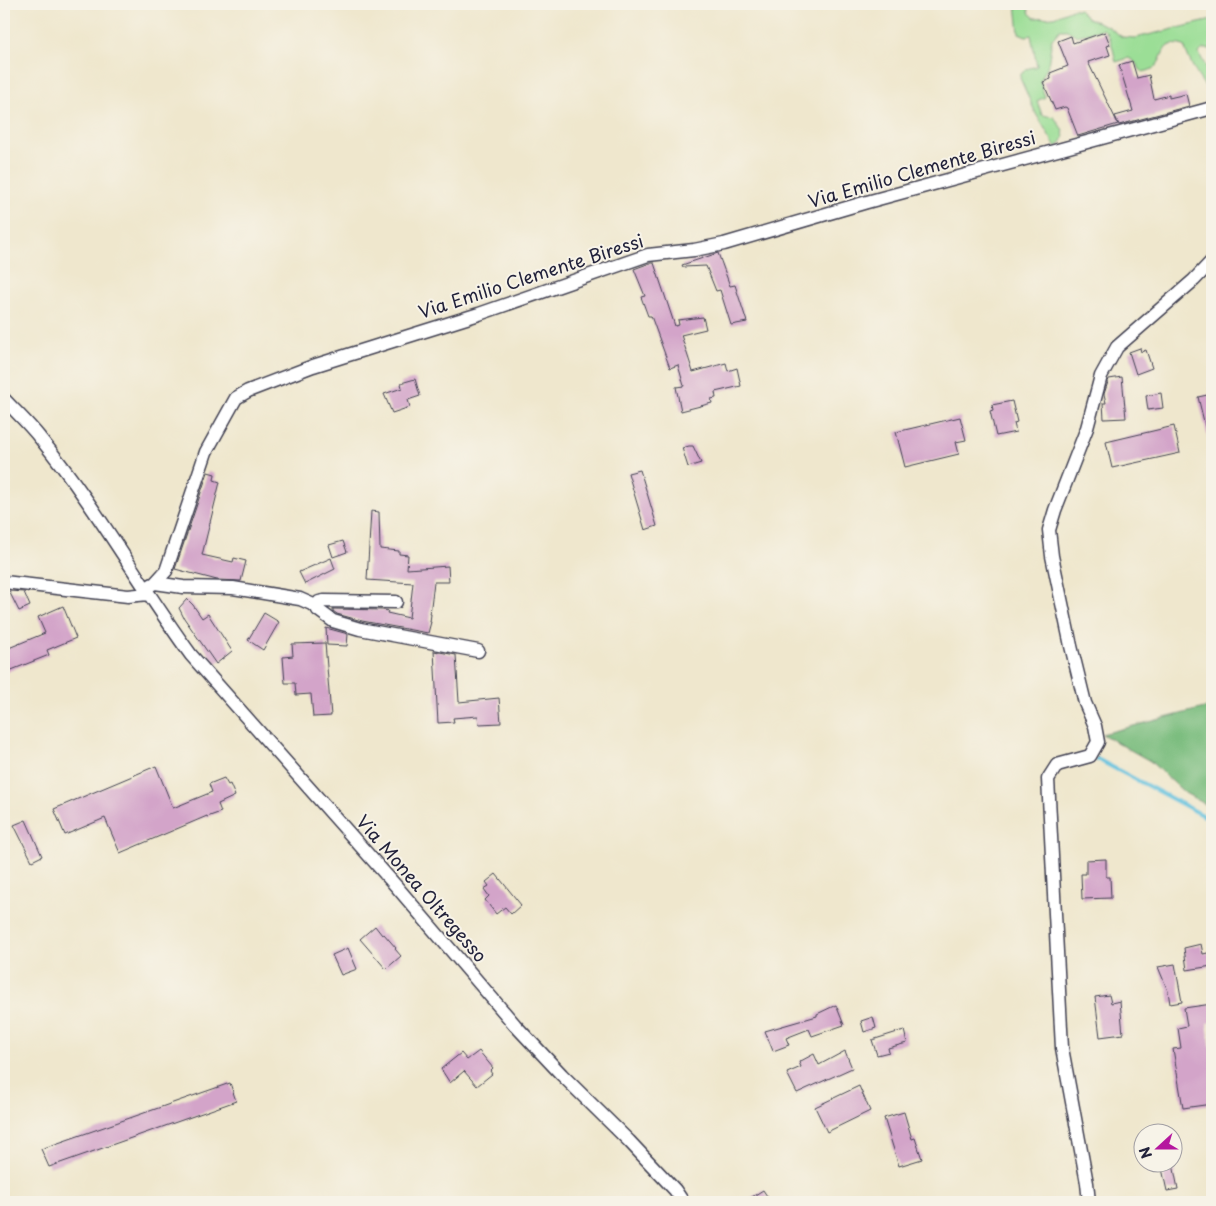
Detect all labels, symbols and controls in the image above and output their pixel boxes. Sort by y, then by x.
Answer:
street label: Via Emilio Clemente Biressi [805,123,1038,214]
street label: Via Emilio Clemente Biressi [414,226,647,325]
street label: Via Monea Oltregesso [350,808,494,968]
north arrow [1134,1124,1184,1174]
text: N [1134,1144,1157,1162]

